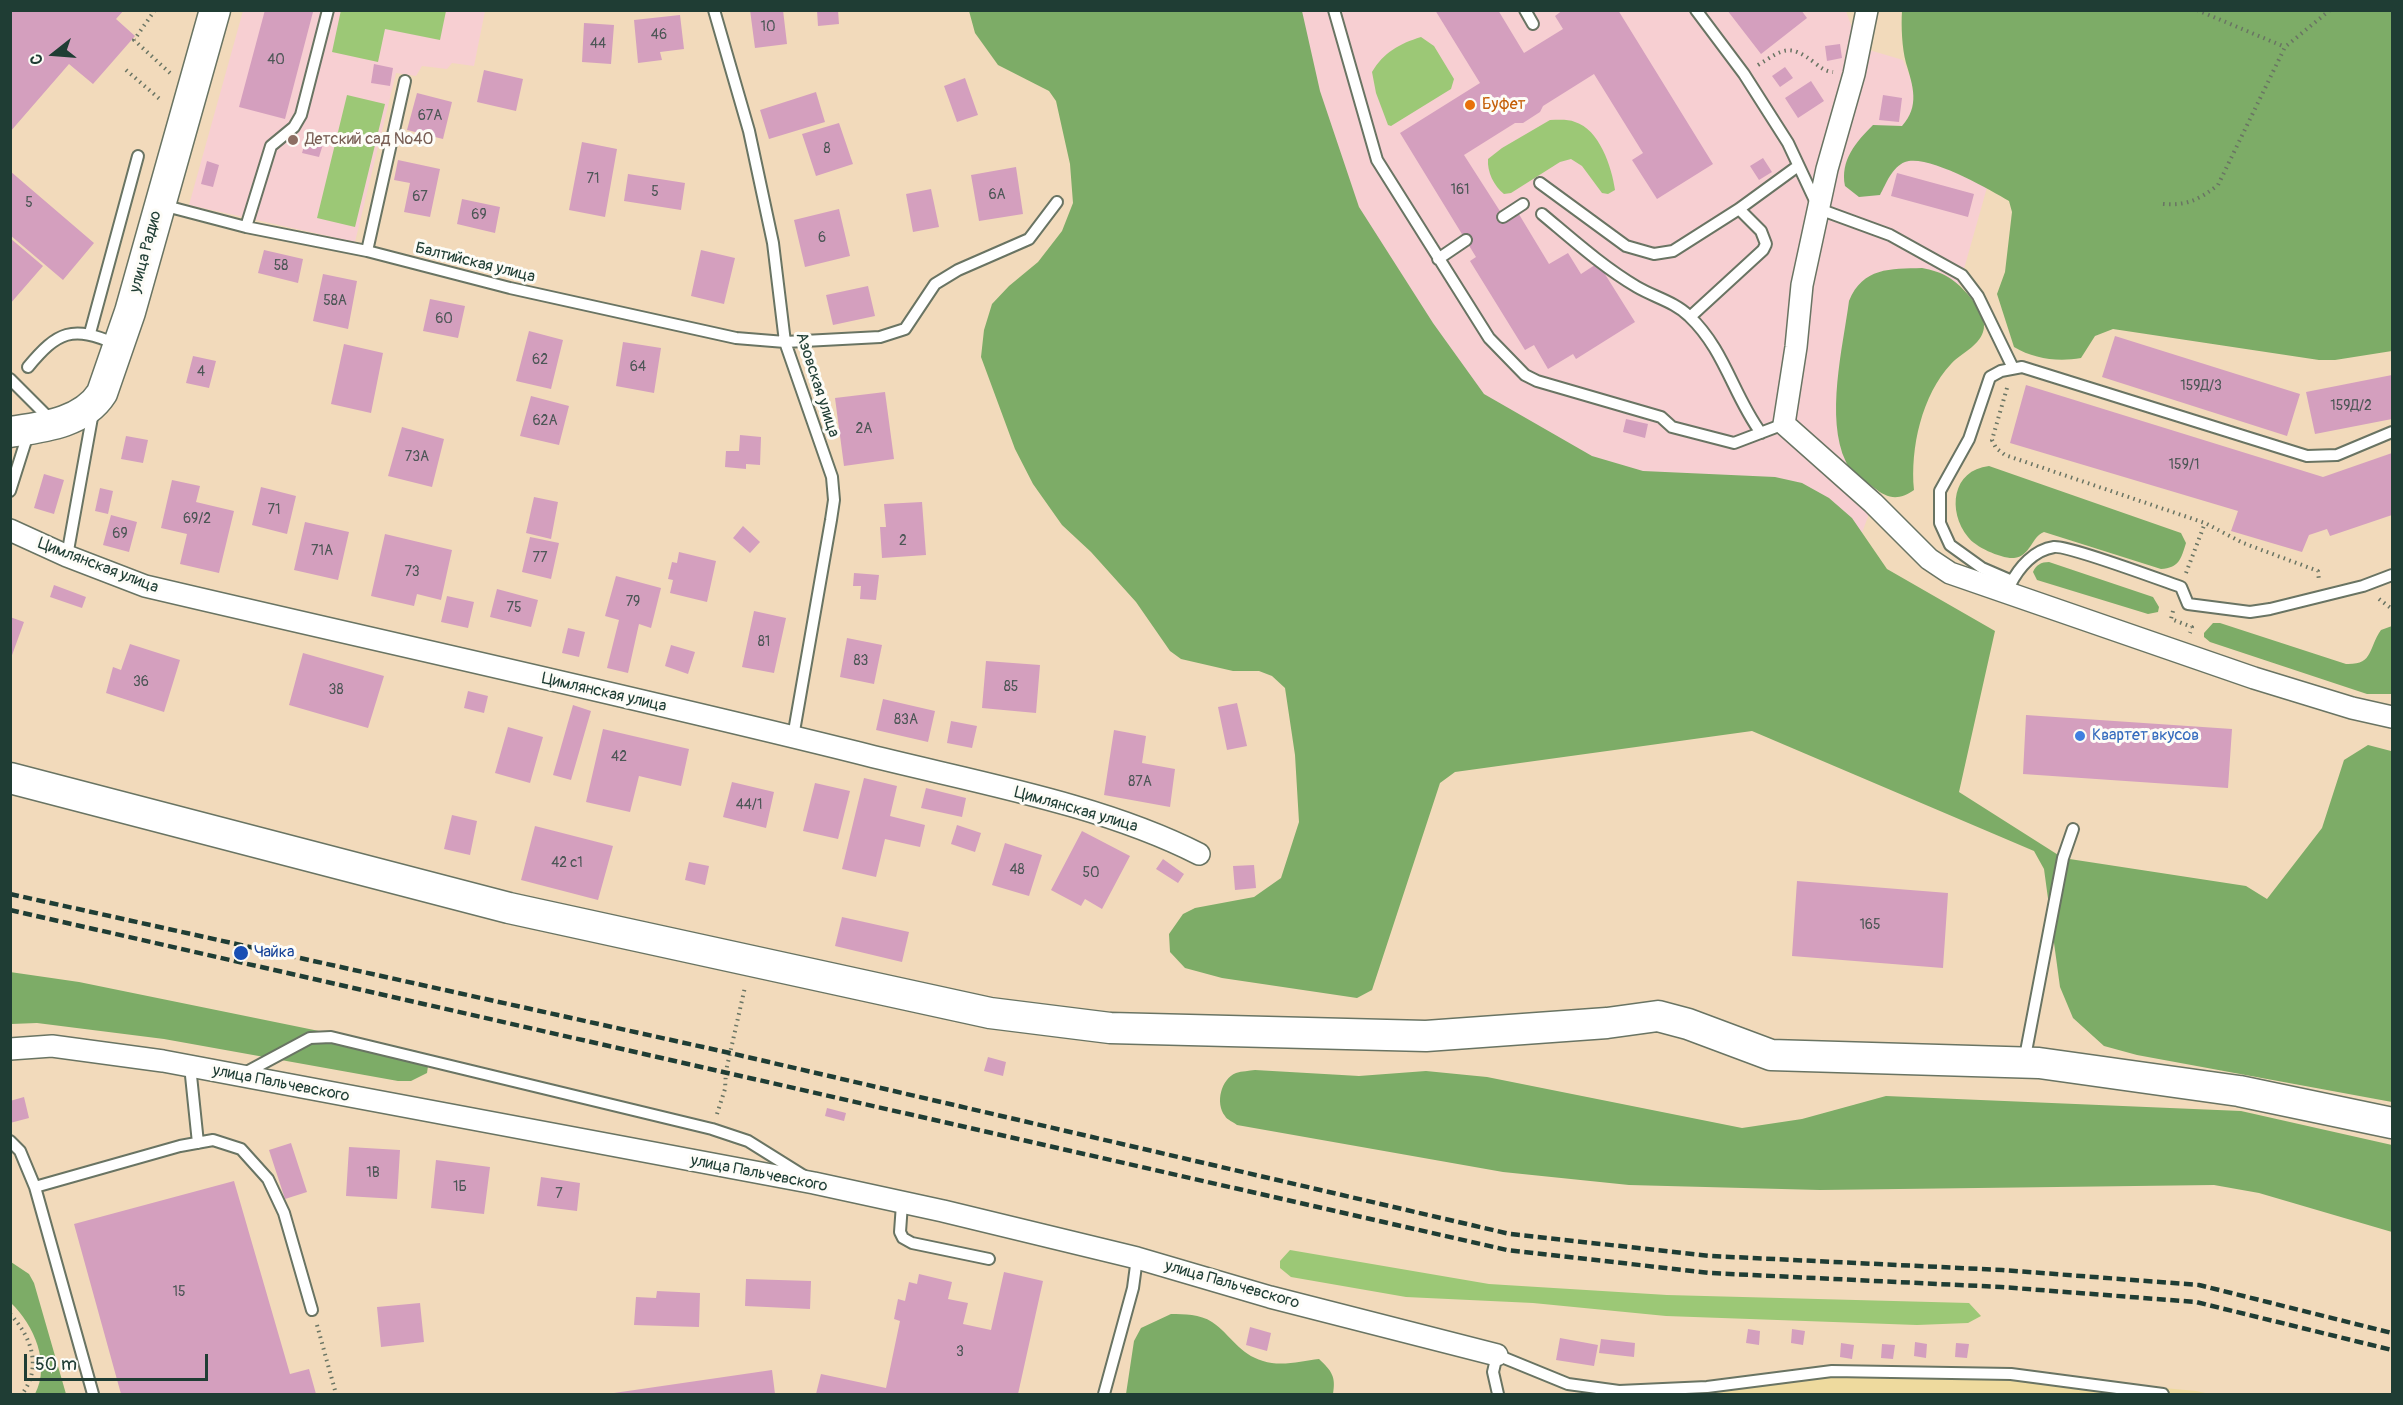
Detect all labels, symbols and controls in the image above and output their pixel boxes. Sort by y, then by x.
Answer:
house number: 10 [760,19,776,35]
north arrow [24,24,84,84]
house number: 46 [651,27,667,43]
house number: 44 [590,36,606,52]
text: С [26,52,48,67]
house number: 40 [267,52,285,68]
place label: Буфет [1482,95,1526,115]
marker: Буфет [1463,98,1477,112]
house number: 67А [418,108,442,124]
place label: Детский сад №40 [305,130,433,150]
marker: Детский сад №40 [286,133,300,147]
house number: 8 [823,141,831,157]
house number: 71 [587,171,599,187]
house number: 161 [1450,182,1470,198]
house number: 5 [651,184,659,200]
house number: 6А [988,187,1006,203]
house number: 67 [412,189,428,205]
house number: 5 [25,195,33,211]
house number: 69 [471,207,487,223]
street label: улица Радио [126,209,166,295]
house number: 6 [818,230,826,246]
street label: Балтийская улица [413,239,537,287]
house number: 58 [274,258,288,274]
house number: 58А [323,293,347,309]
house number: 60 [435,311,453,327]
street label: Азовская улица [791,330,843,440]
house number: 62 [532,352,548,368]
house number: 64 [630,359,646,375]
house number: 4 [197,364,205,380]
house number: 159Д/3 [2180,378,2222,394]
house number: 159Д/2 [2330,398,2372,414]
house number: 62А [532,413,558,429]
house number: 2А [856,421,872,437]
house number: 73А [405,449,429,465]
house number: 159/1 [2169,457,2199,473]
house number: 71 [268,502,280,518]
house number: 69/2 [183,511,211,527]
house number: 69 [112,526,128,542]
house number: 2 [899,533,907,549]
street label: Цимлянская улица [35,534,161,598]
house number: 71А [311,543,333,559]
house number: 77 [533,550,547,566]
house number: 73 [404,564,420,580]
house number: 79 [626,594,640,610]
house number: 75 [507,600,521,616]
house number: 81 [758,634,770,650]
house number: 83 [854,653,868,669]
street label: Цимлянская улица [540,669,668,717]
house number: 36 [133,674,149,690]
house number: 85 [1004,679,1018,695]
house number: 38 [329,682,343,698]
house number: 83А [894,712,918,728]
place label: Квартет вкусов [2092,726,2199,746]
marker: Квартет вкусов [2073,729,2087,743]
house number: 42 [611,749,627,765]
house number: 87А [1128,774,1152,790]
street label: Цимлянская улица [1012,783,1140,837]
house number: 44/1 [736,797,762,813]
house number: 42 с1 [551,855,583,871]
house number: 48 [1009,862,1025,878]
house number: 50 [1082,865,1100,881]
house number: 165 [1859,917,1881,933]
place label: Чайка [254,943,294,963]
marker: Чайка [232,944,250,962]
street label: улица Пальчевского [211,1061,351,1107]
street label: улица Пальчевского [689,1151,829,1197]
house number: 1В [366,1165,380,1181]
house number: 1Б [453,1179,467,1195]
house number: 7 [555,1186,563,1202]
street label: улица Пальчевского [1163,1257,1301,1313]
house number: 15 [172,1284,186,1300]
scale bar [27,1342,212,1380]
house number: 3 [956,1344,964,1360]
text: 50 m [35,1353,77,1376]

